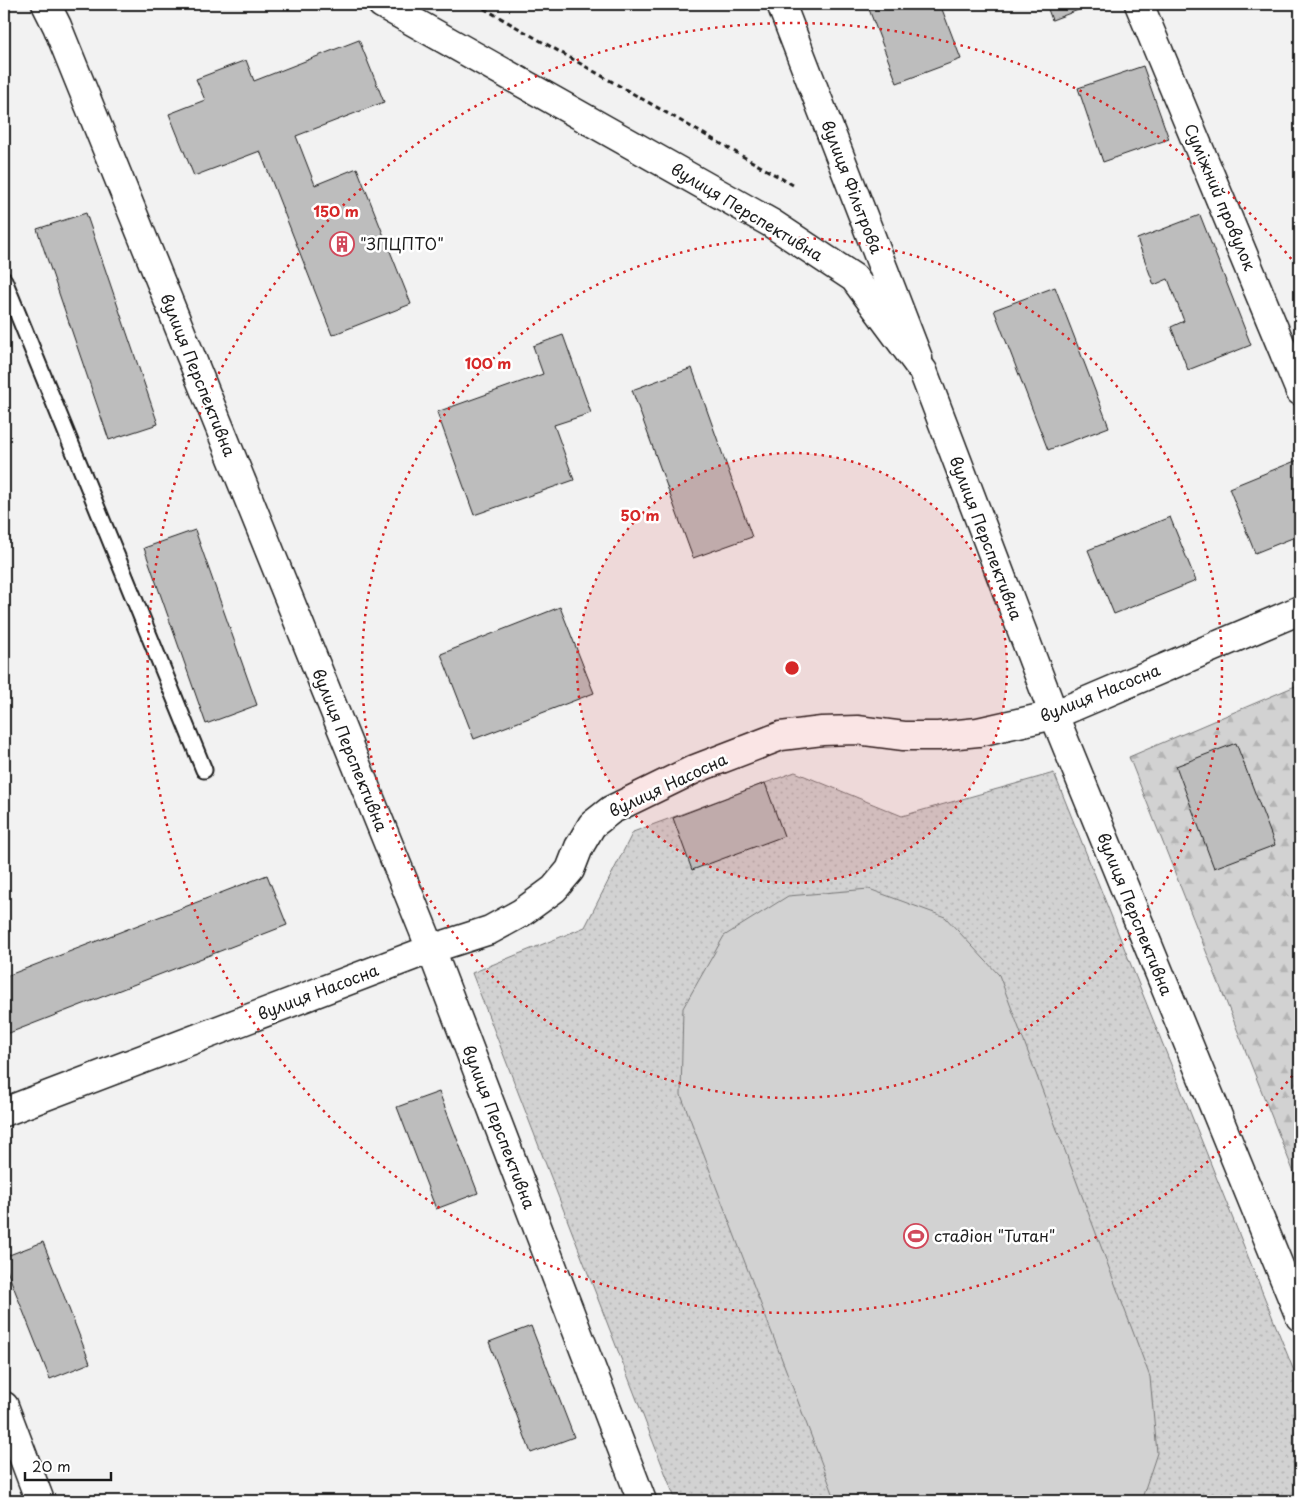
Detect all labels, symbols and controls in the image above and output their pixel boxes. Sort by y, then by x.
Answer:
street label: вулиця Фільтрова [816,116,889,257]
street label: Суміжний провулок [1179,119,1263,274]
street label: вулиця Перспективна [667,156,828,266]
text: 150 m [313,199,359,222]
building icon: "ЗПЦПТО" [329,231,355,257]
place label: "ЗПЦПТО" [360,231,444,255]
street label: вулиця Перспективна [155,290,243,460]
text: 100 m [465,351,511,374]
street label: вулиця Перспективна [945,452,1029,623]
text: 50 m [621,503,659,526]
street label: вулиця Насосна [1036,657,1163,727]
centre of rings [783,659,801,677]
street label: вулиця Перспективна [307,665,395,835]
street label: вулиця Насосна [605,746,731,822]
street label: вулиця Перспективна [1092,829,1180,999]
street label: вулиця Насосна [254,957,382,1025]
street label: вулиця Перспективна [458,1041,542,1212]
sports icon: стадіон "Титан" [903,1223,929,1249]
place label: стадіон "Титан" [934,1223,1055,1247]
scale bar [25,1450,111,1482]
text: 20 m [32,1454,71,1477]

